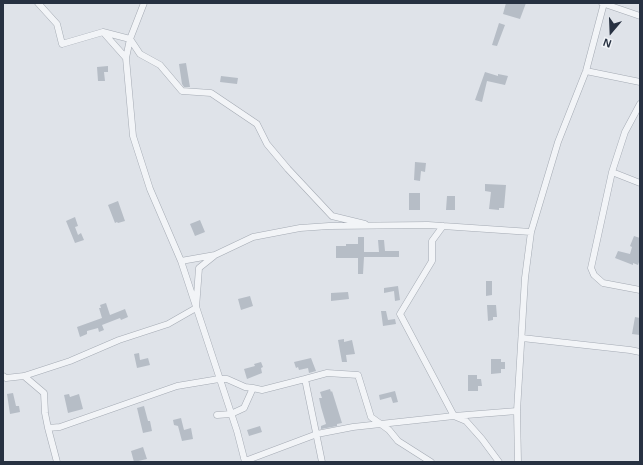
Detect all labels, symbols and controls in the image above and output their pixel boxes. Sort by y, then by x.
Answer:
north arrow [591,12,631,52]
text: N [601,36,613,50]

